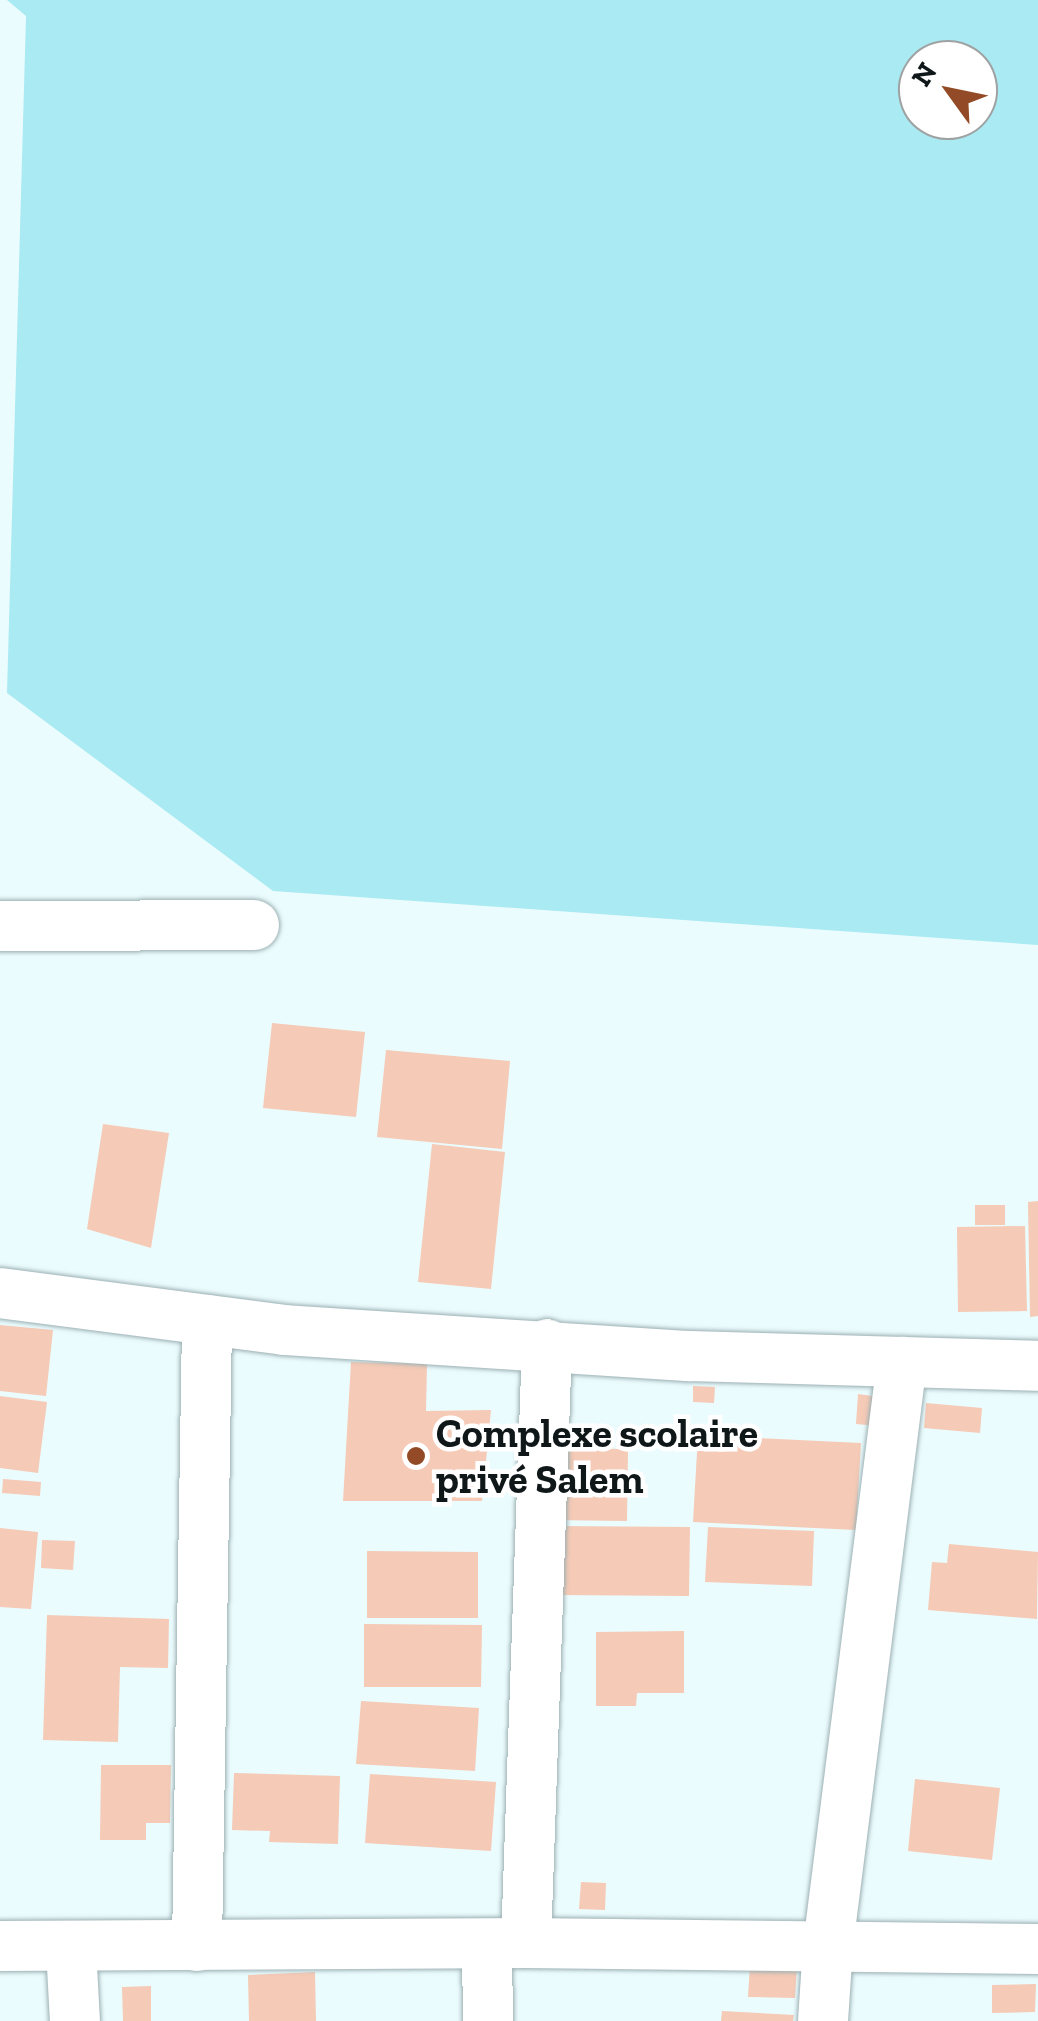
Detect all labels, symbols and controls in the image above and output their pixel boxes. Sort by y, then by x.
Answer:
north arrow [898,40,998,140]
text: N [904,57,944,92]
place label: Complexe scolaire privé Salem [436,1409,758,1503]
marker: Complexe scolaire privé Salem [405,1445,427,1467]

